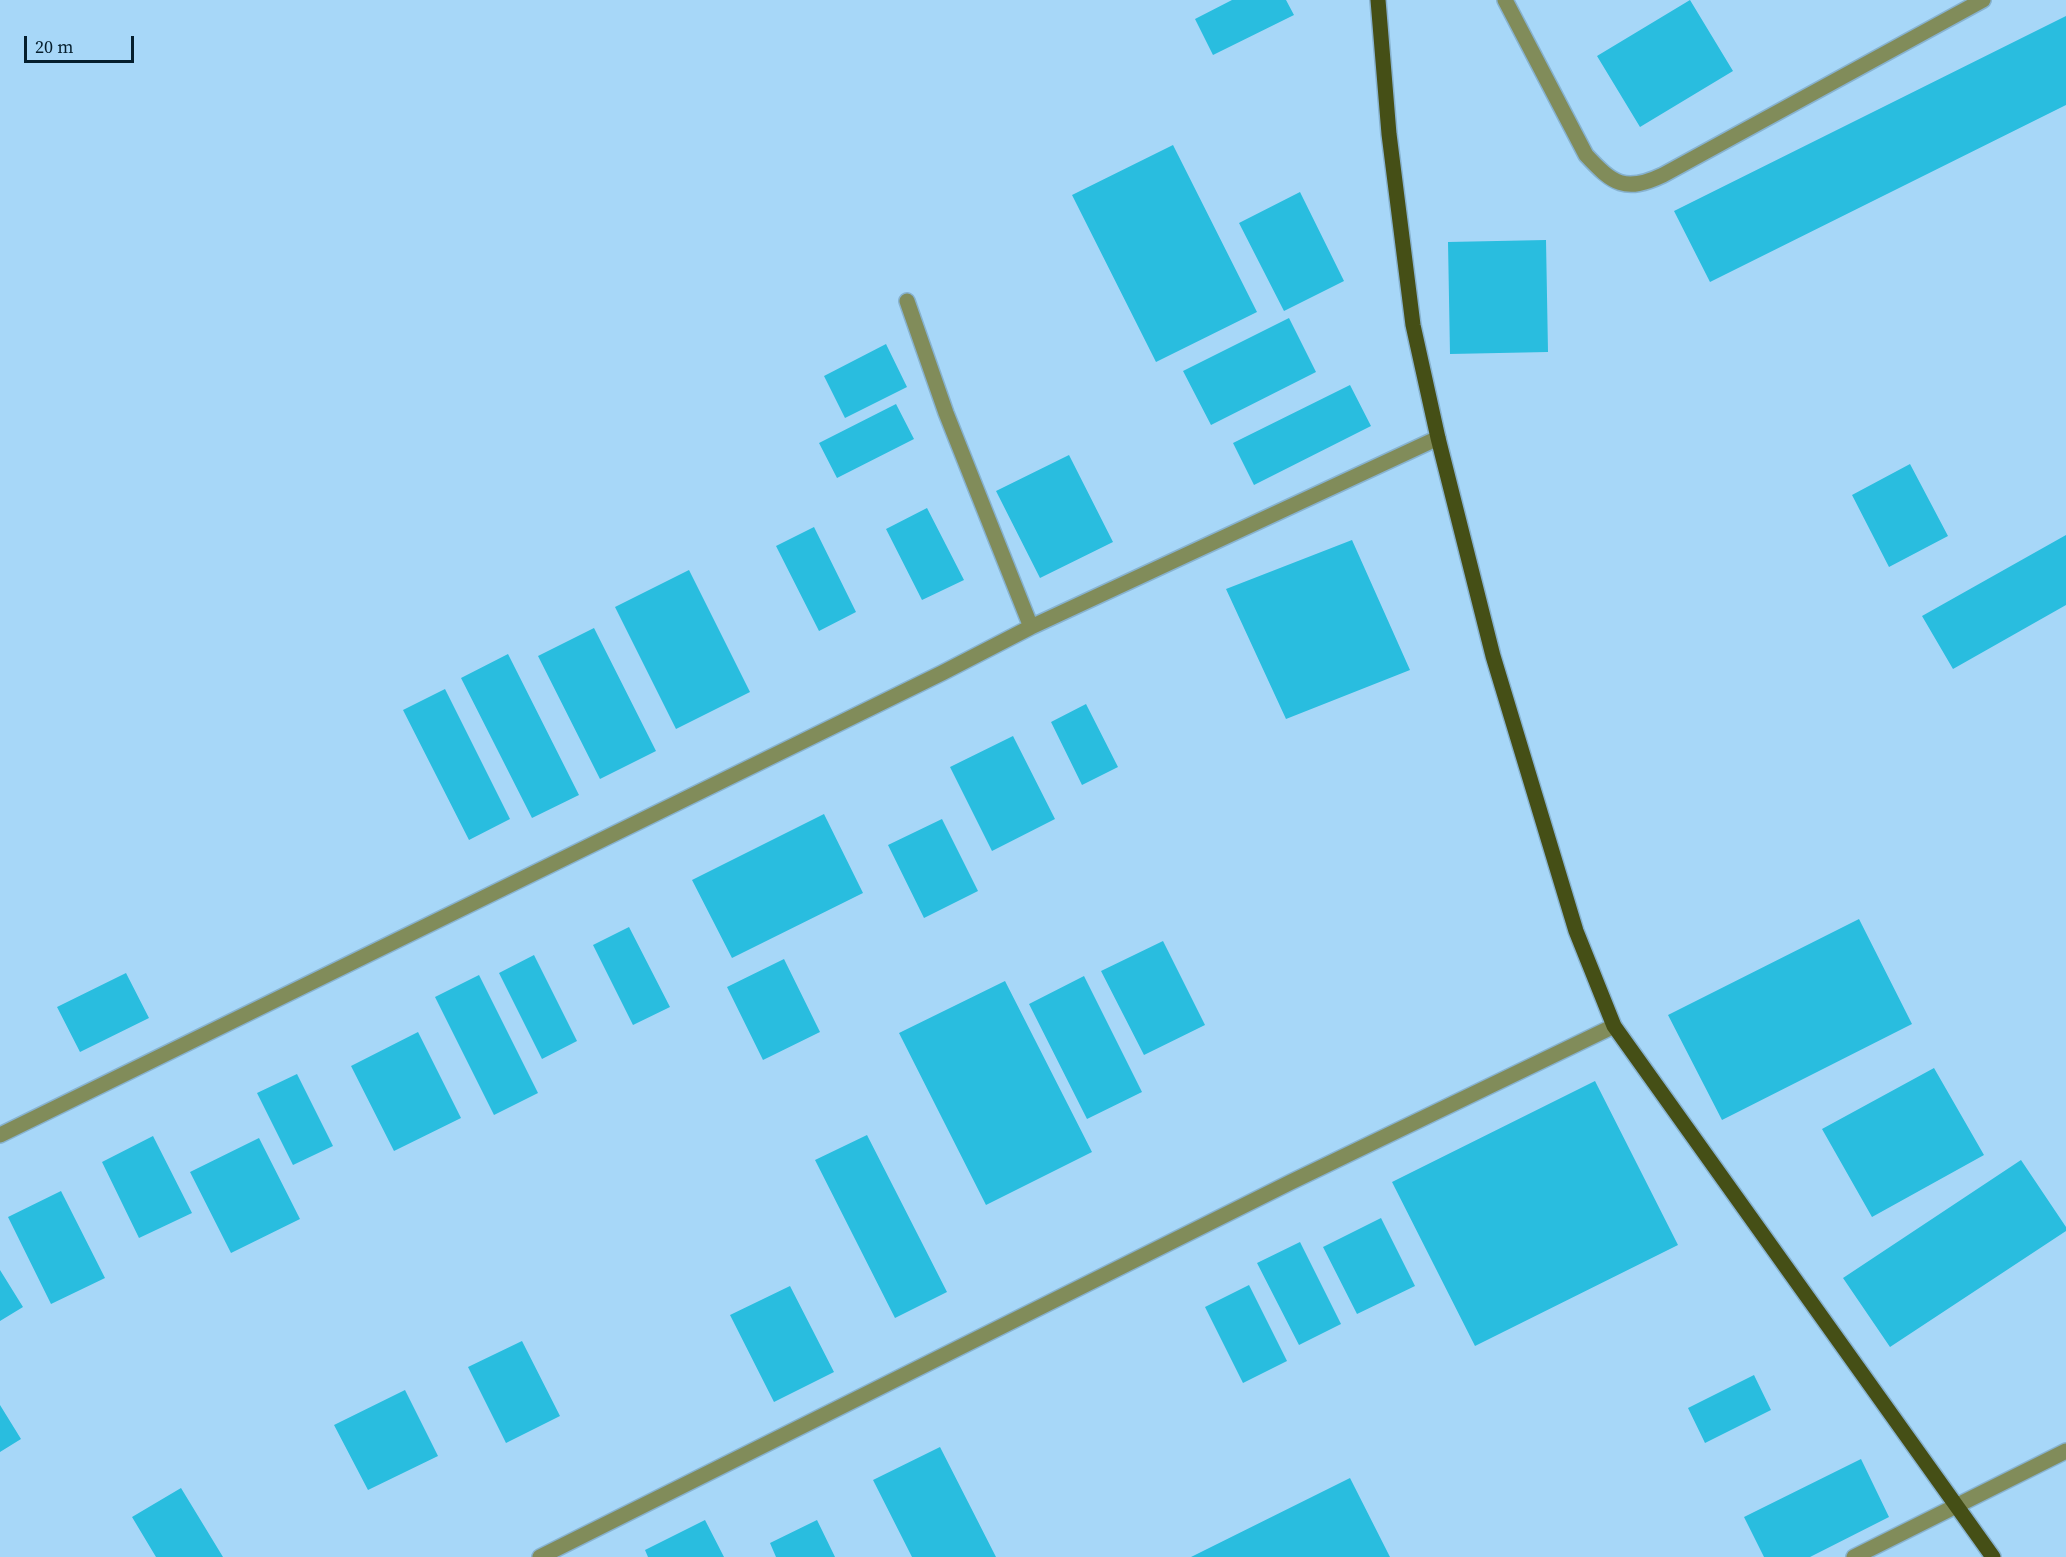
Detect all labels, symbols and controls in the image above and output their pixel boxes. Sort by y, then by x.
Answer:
scale bar [27,24,136,62]
text: 20 m [35,34,73,59]

